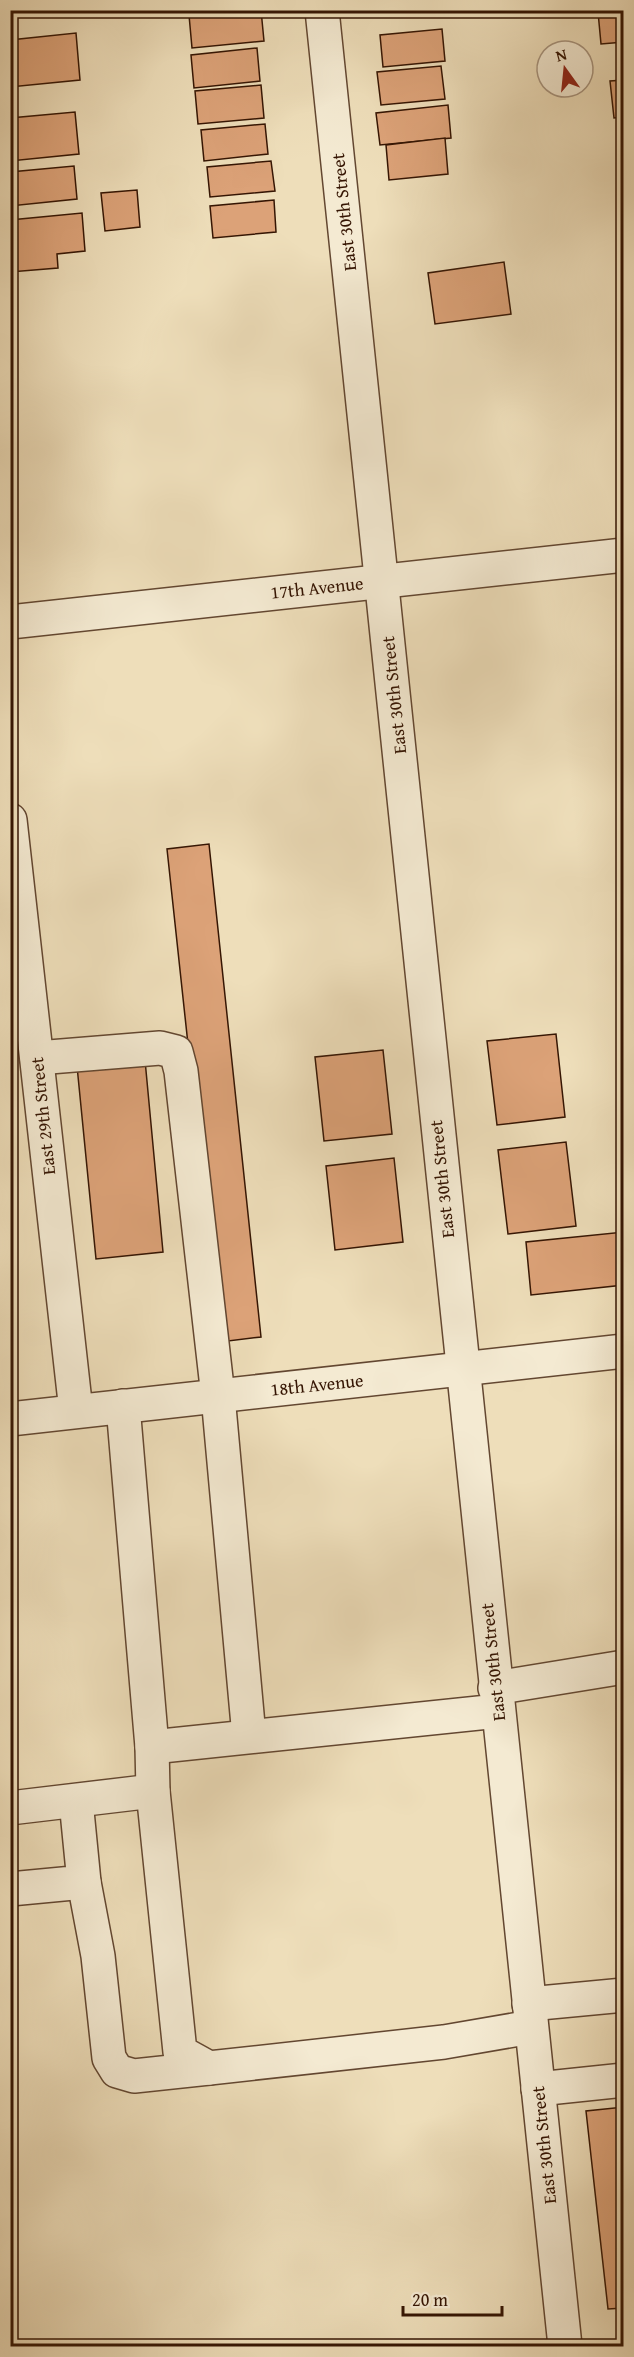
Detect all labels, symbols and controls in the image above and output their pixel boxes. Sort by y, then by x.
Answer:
north arrow [535,39,595,99]
text: N [553,41,570,67]
street label: East 30th Street [324,151,363,272]
street label: 17th Avenue [269,569,365,606]
street label: East 30th Street [374,634,413,755]
street label: East 29th Street [23,1055,62,1176]
street label: East 30th Street [422,1118,461,1239]
street label: 18th Avenue [269,1366,365,1403]
street label: East 30th Street [473,1601,512,1722]
street label: East 30th Street [524,2084,563,2205]
scale bar [403,2279,502,2317]
text: 20 m [412,2286,448,2313]

